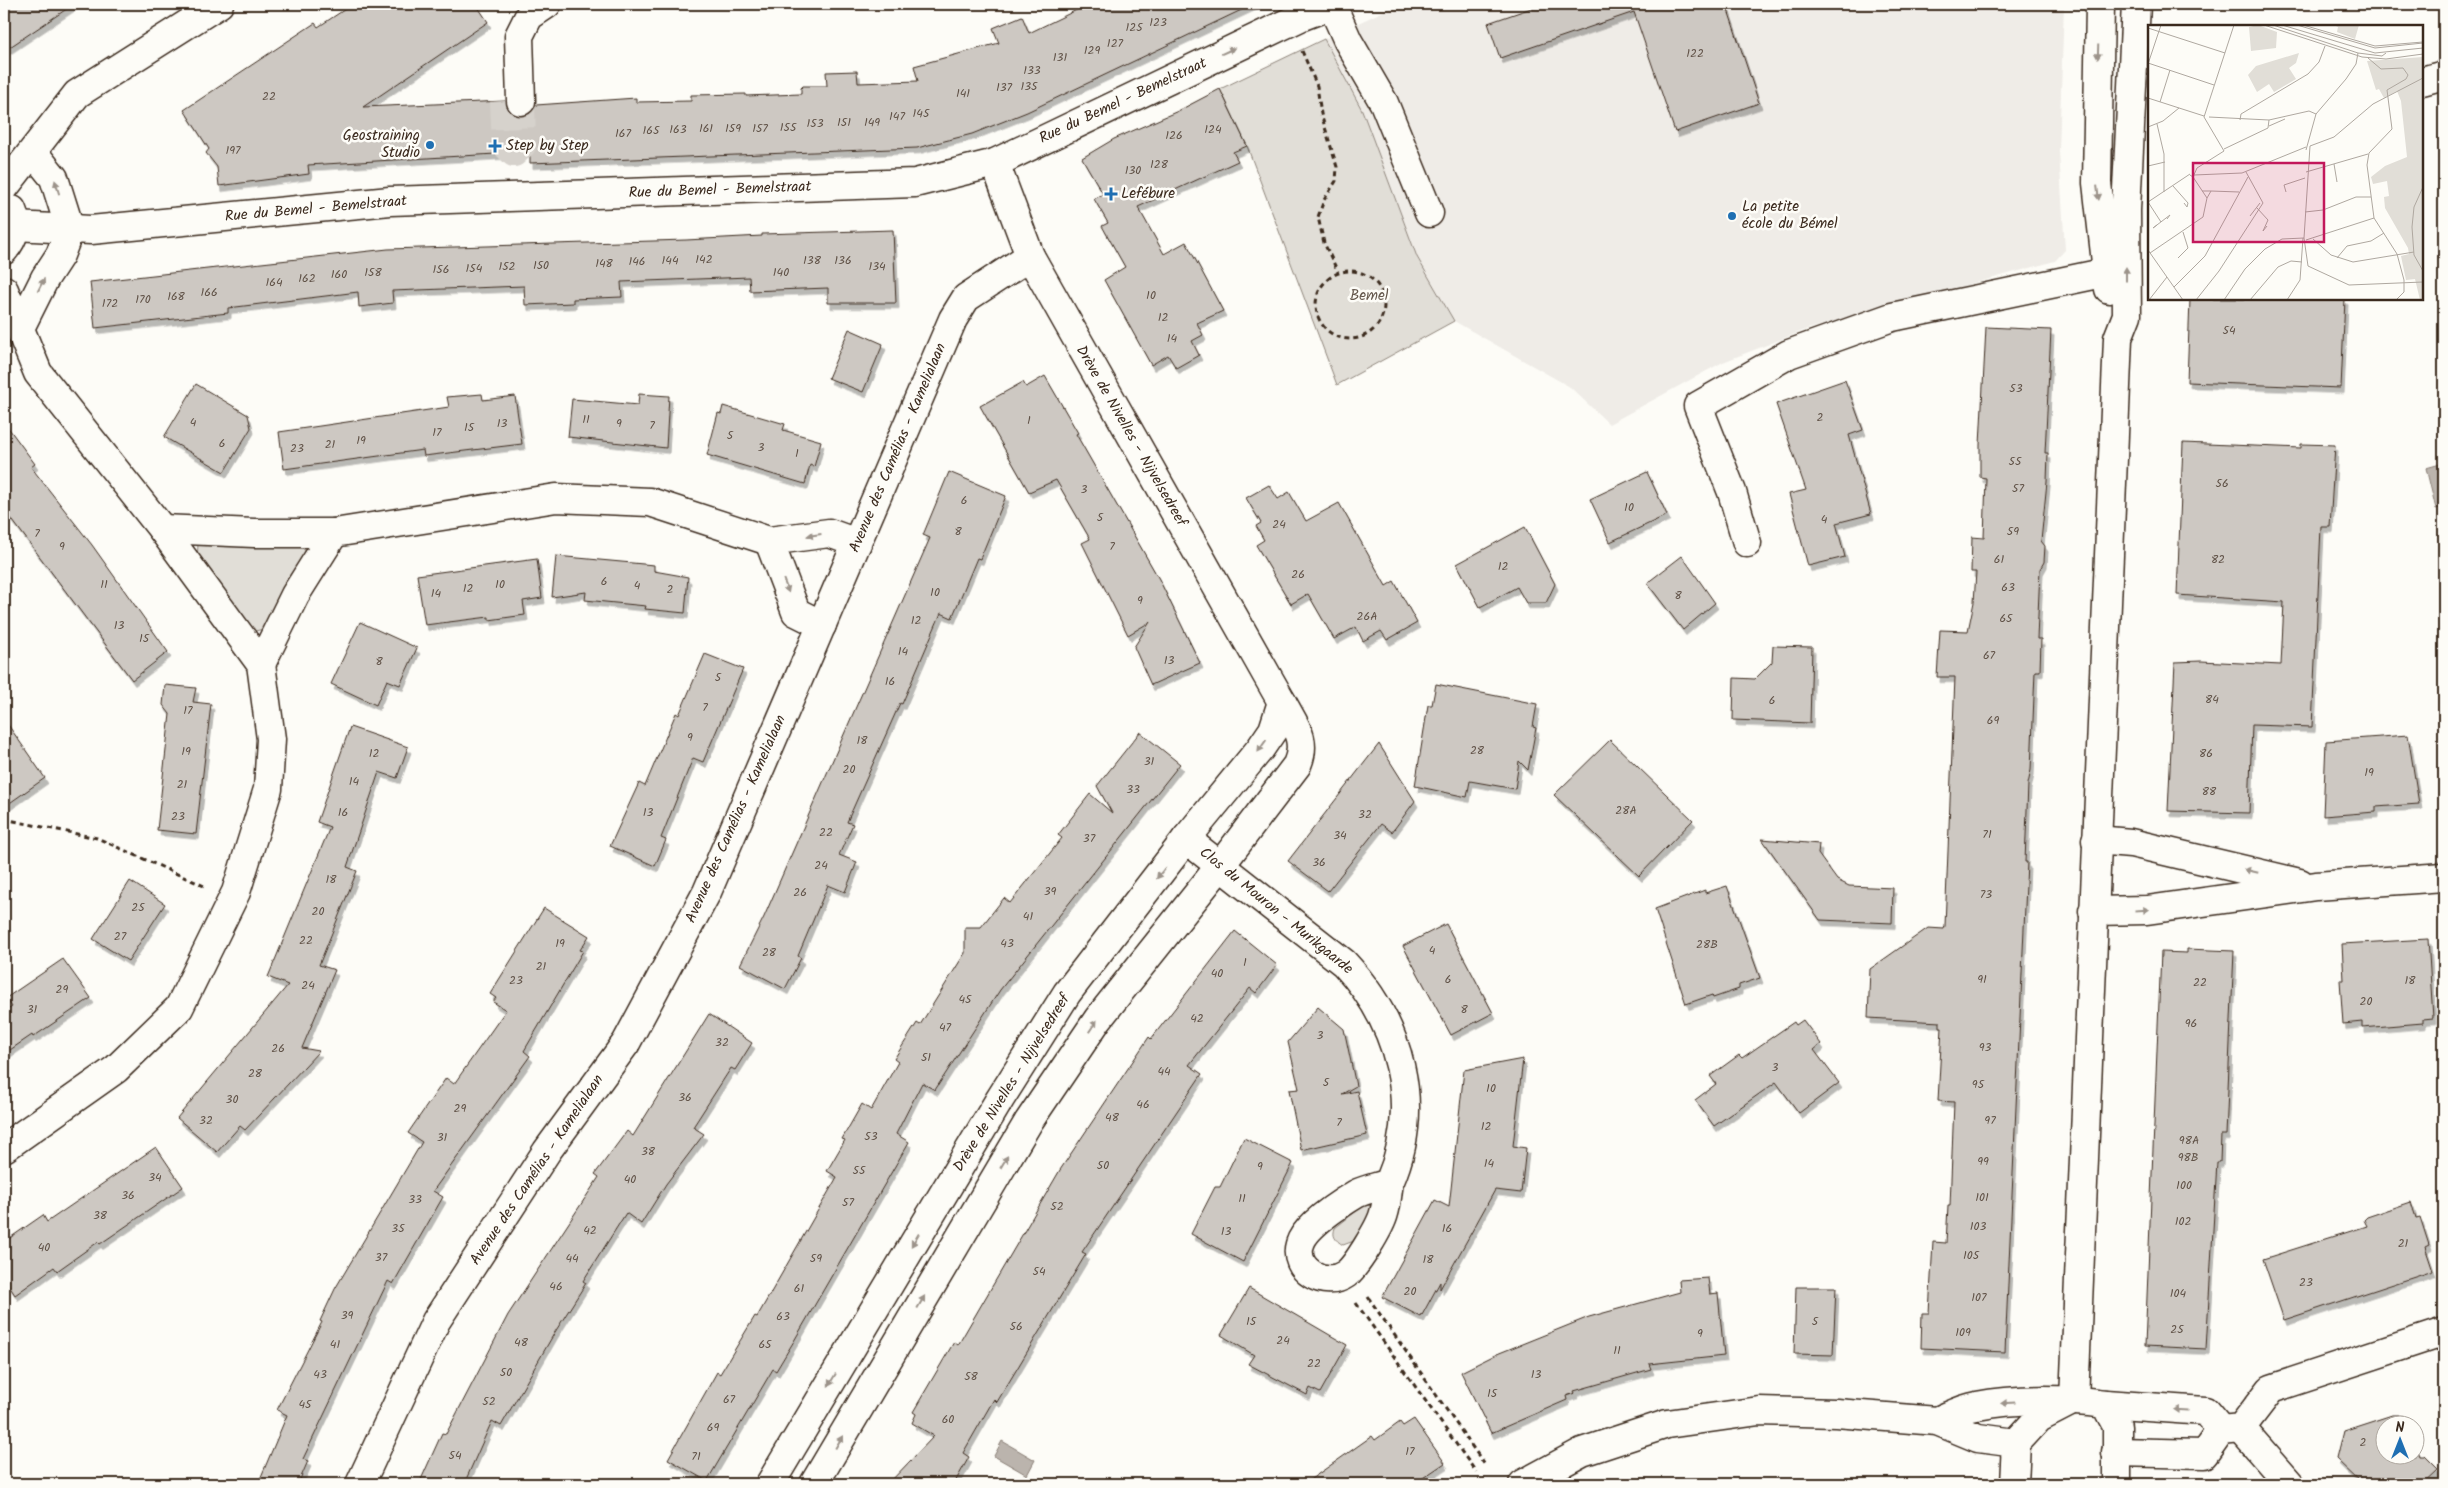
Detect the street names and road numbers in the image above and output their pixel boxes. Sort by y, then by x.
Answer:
street label: Rue du Bemel - Bemelstraat [1035,51,1211,150]
street label: Rue du Bemel - Bemelstraat [628,175,812,205]
street label: Rue du Bemel - Bemelstraat [224,189,408,229]
street label: Avenue des Camélias - Kamelialaan [843,340,953,556]
street label: Drève de Nivelles - Nijvelsedreef [1069,341,1194,532]
street label: Avenue des Camélias - Kamelialaan [679,711,793,927]
street label: Clos du Mouron - Murikgaarde [1194,841,1358,981]
street label: Drève de Nivelles - Nijvelsedreef [947,988,1077,1177]
street label: Avenue des Camélias - Kamelialaan [464,1070,610,1270]

